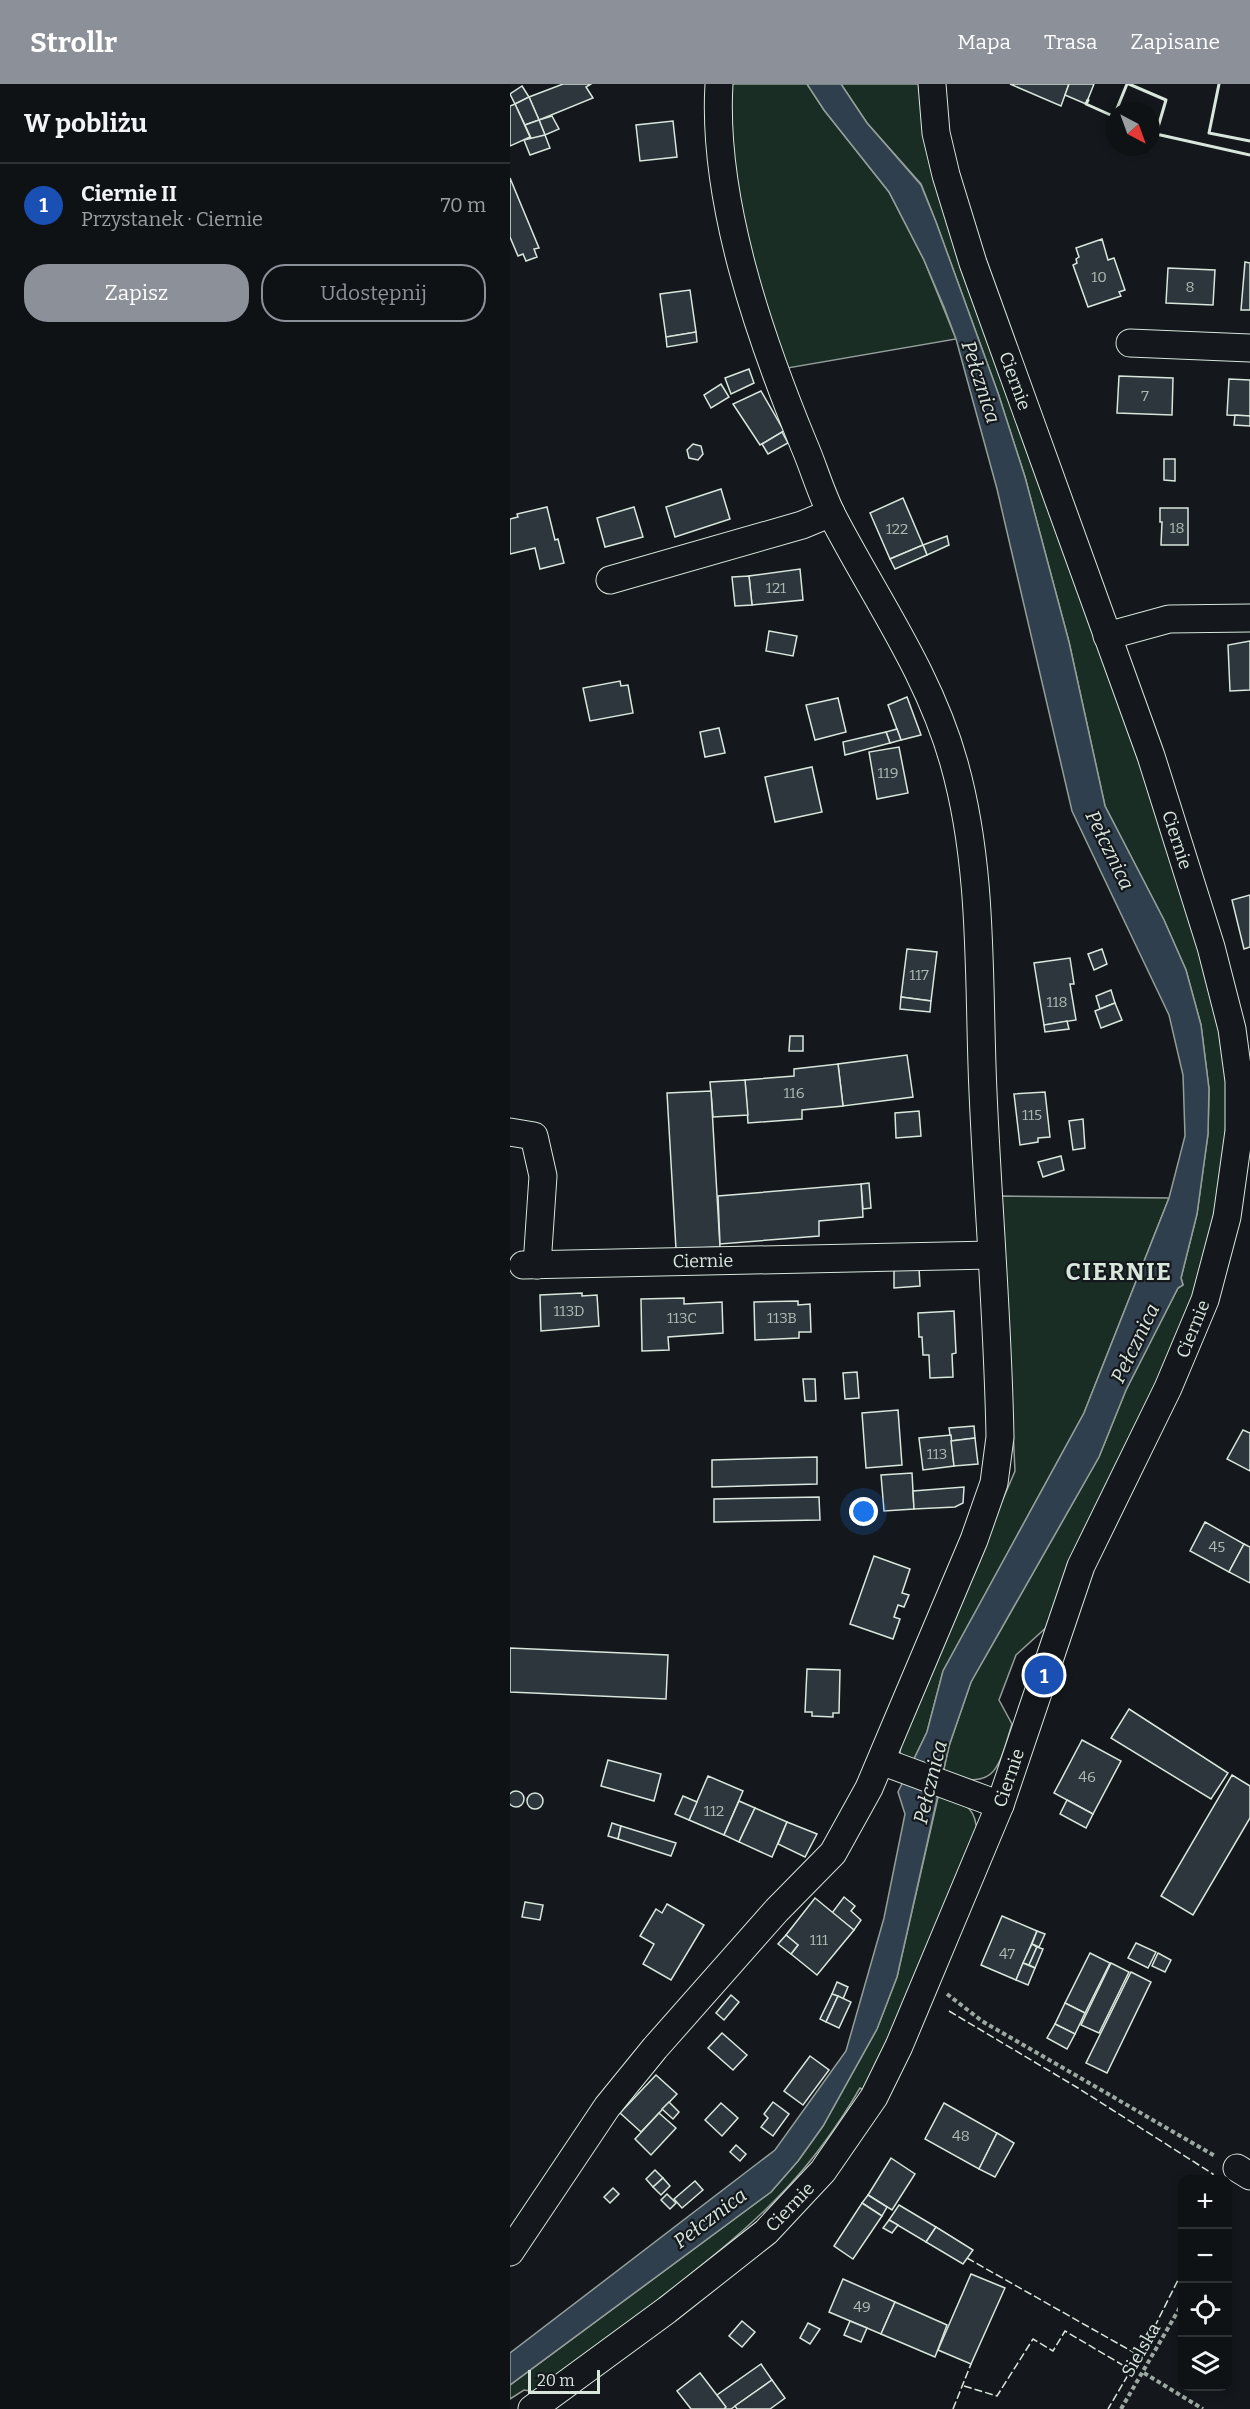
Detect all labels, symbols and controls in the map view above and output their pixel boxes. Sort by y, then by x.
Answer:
text: Strollr [30,26,117,59]
text: Mapa [957,29,1011,55]
text: Trasa [1044,29,1097,55]
text: Zapisane [1130,29,1220,55]
north arrow [1106,102,1160,156]
text: W pobliżu [24,108,147,139]
text: Ciernie II [81,180,177,207]
text: 1 [39,193,48,217]
text: 70 m [440,193,486,217]
text: Przystanek · Ciernie [81,207,263,231]
button: Zapisz [24,264,249,322]
button: Udostępnij [261,264,486,322]
house number: 10 [1091,268,1107,286]
house number: 8 [1185,278,1195,296]
water label: Pełcznica [956,338,1006,426]
street label: Ciernie [994,349,1036,413]
house number: 7 [1141,387,1149,405]
house number: 18 [1169,519,1185,537]
house number: 122 [886,520,908,538]
house number: 121 [766,579,786,597]
house number: 119 [878,764,898,782]
water label: Pełcznica [1081,806,1139,894]
street label: Ciernie [1157,808,1197,872]
house number: 117 [909,966,929,984]
house number: 118 [1046,993,1068,1011]
house number: 116 [784,1084,805,1102]
house number: 115 [1022,1106,1042,1124]
street label: Ciernie [673,1249,733,1273]
district label: CIERNIE [1066,1258,1172,1286]
street label: Ciernie [1171,1297,1215,1361]
water label: Pełcznica [1106,1299,1164,1387]
house number: 113D [553,1302,585,1320]
house number: 113C [667,1309,697,1327]
house number: 113B [767,1309,797,1327]
house number: 113 [927,1445,947,1463]
your location [849,1497,878,1526]
house number: 45 [1209,1538,1225,1556]
pin: 1 [1024,1652,1064,1698]
water label: Pełcznica [908,1738,952,1826]
street label: Ciernie [989,1746,1029,1810]
house number: 46 [1078,1768,1096,1786]
house number: 112 [704,1802,724,1820]
house number: 111 [810,1931,828,1949]
house number: 47 [999,1945,1016,1963]
house number: 48 [952,2127,970,2145]
map controls [1178,2175,1232,2391]
button: + [1178,2175,1232,2229]
street label: Ciernie [761,2178,819,2236]
water label: Pełcznica [669,2183,751,2253]
button: − [1178,2229,1232,2283]
button: locate [1178,2283,1232,2337]
house number: 49 [853,2298,871,2316]
street label: Sielska [1117,2319,1165,2381]
button: layers [1178,2337,1232,2391]
scale bar [528,2367,600,2394]
text: 20 m [537,2371,574,2390]

